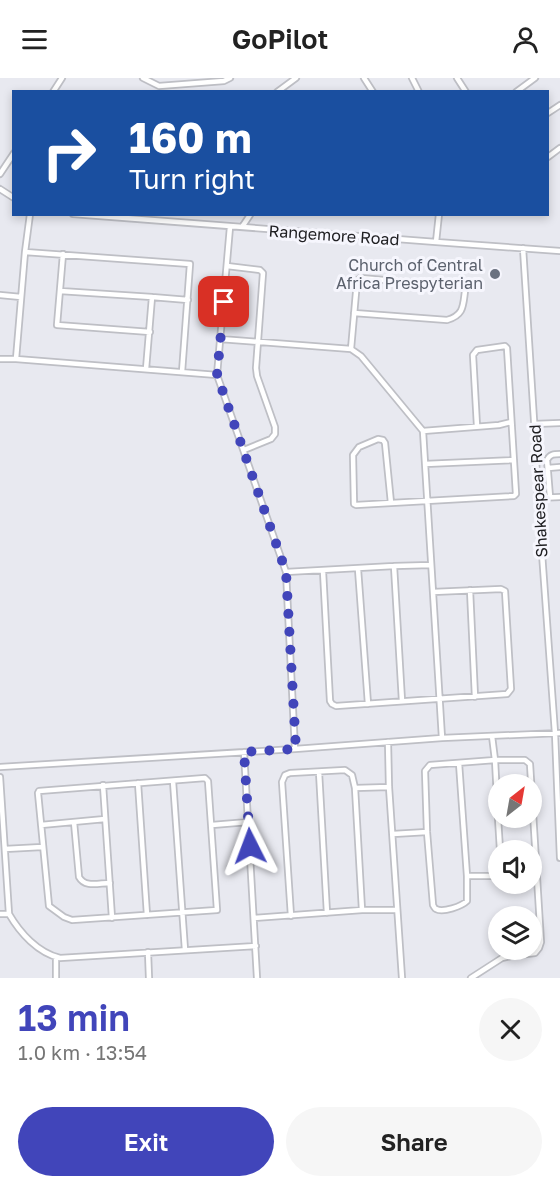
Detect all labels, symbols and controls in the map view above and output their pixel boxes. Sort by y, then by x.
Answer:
icon: menu [18,23,51,56]
text: GoPilot [232,23,328,55]
icon: person [509,23,542,56]
text: 160 m [129,112,252,162]
icon: right [30,114,108,192]
text: Turn right [129,163,255,195]
street label: Rangemore Road [268,220,400,250]
place label: Church of Central Africa Prespyterian [336,255,483,293]
marker: Church of Central Africa Prespyterian [488,267,502,281]
pin [198,276,249,327]
icon: arrive [207,285,240,318]
street label: Shakespear Road [525,424,551,558]
north arrow [488,774,542,828]
map controls [488,774,542,960]
position arrow [218,814,282,878]
button: sound [488,840,542,894]
button: layers [488,906,542,960]
text: 13 min [18,996,130,1039]
button: close [479,998,542,1061]
text: 1.0 km · 13:54 [18,1040,147,1064]
button: Exit [18,1107,274,1176]
button: Share [286,1107,542,1176]

